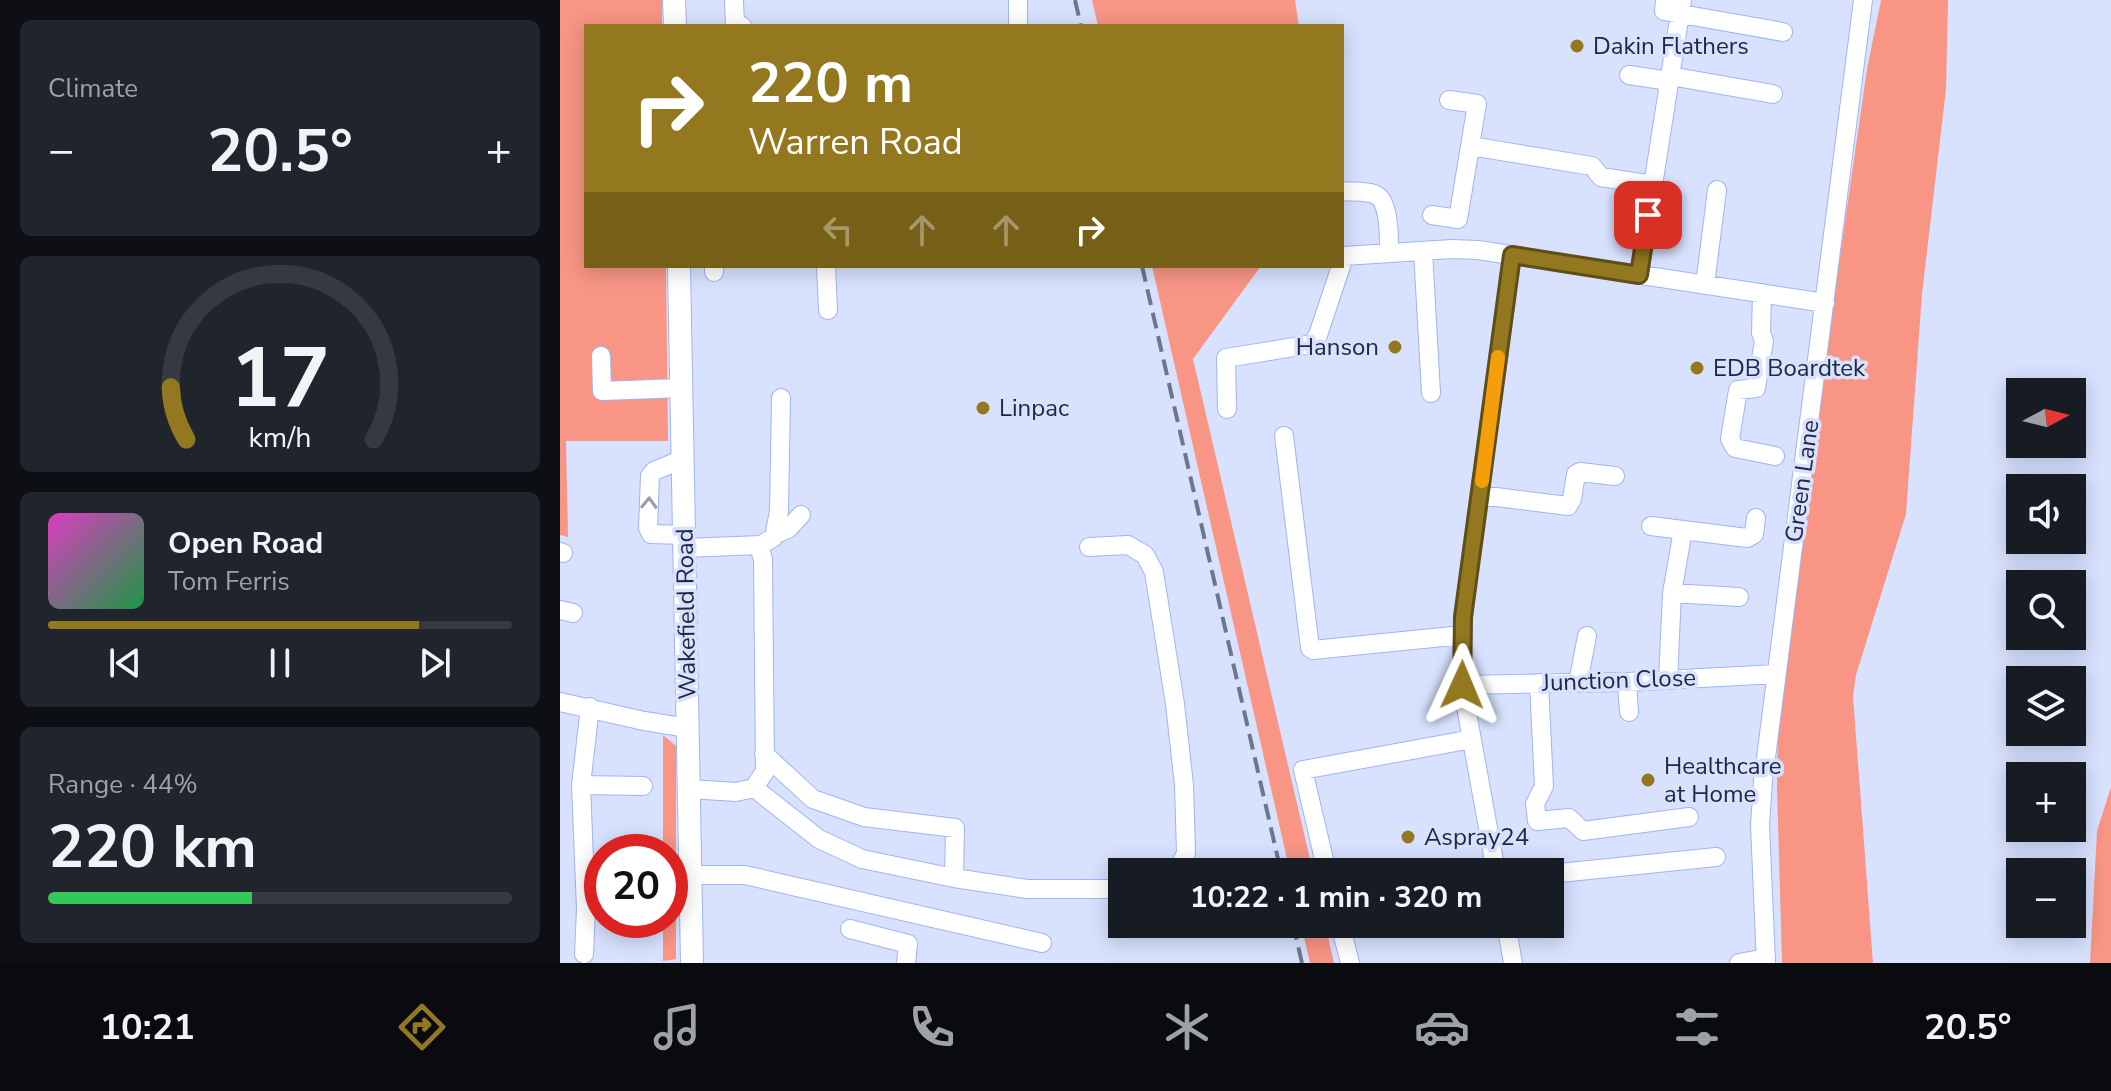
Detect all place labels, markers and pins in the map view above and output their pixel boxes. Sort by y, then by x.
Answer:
place label: Dakin Flathers [1593,30,1749,62]
marker: Dakin Flathers [1568,37,1586,55]
pin [1614,181,1682,249]
place label: Hanson [1296,331,1379,363]
marker: Hanson [1386,338,1404,356]
place label: EDB Boardtek [1713,352,1866,384]
marker: EDB Boardtek [1688,359,1706,377]
place label: Linpac [999,392,1069,424]
marker: Linpac [974,399,992,417]
place label: Healthcare at Home [1664,750,1782,810]
marker: Healthcare at Home [1639,771,1657,789]
place label: Aspray24 [1424,821,1529,853]
marker: Aspray24 [1399,828,1417,846]

